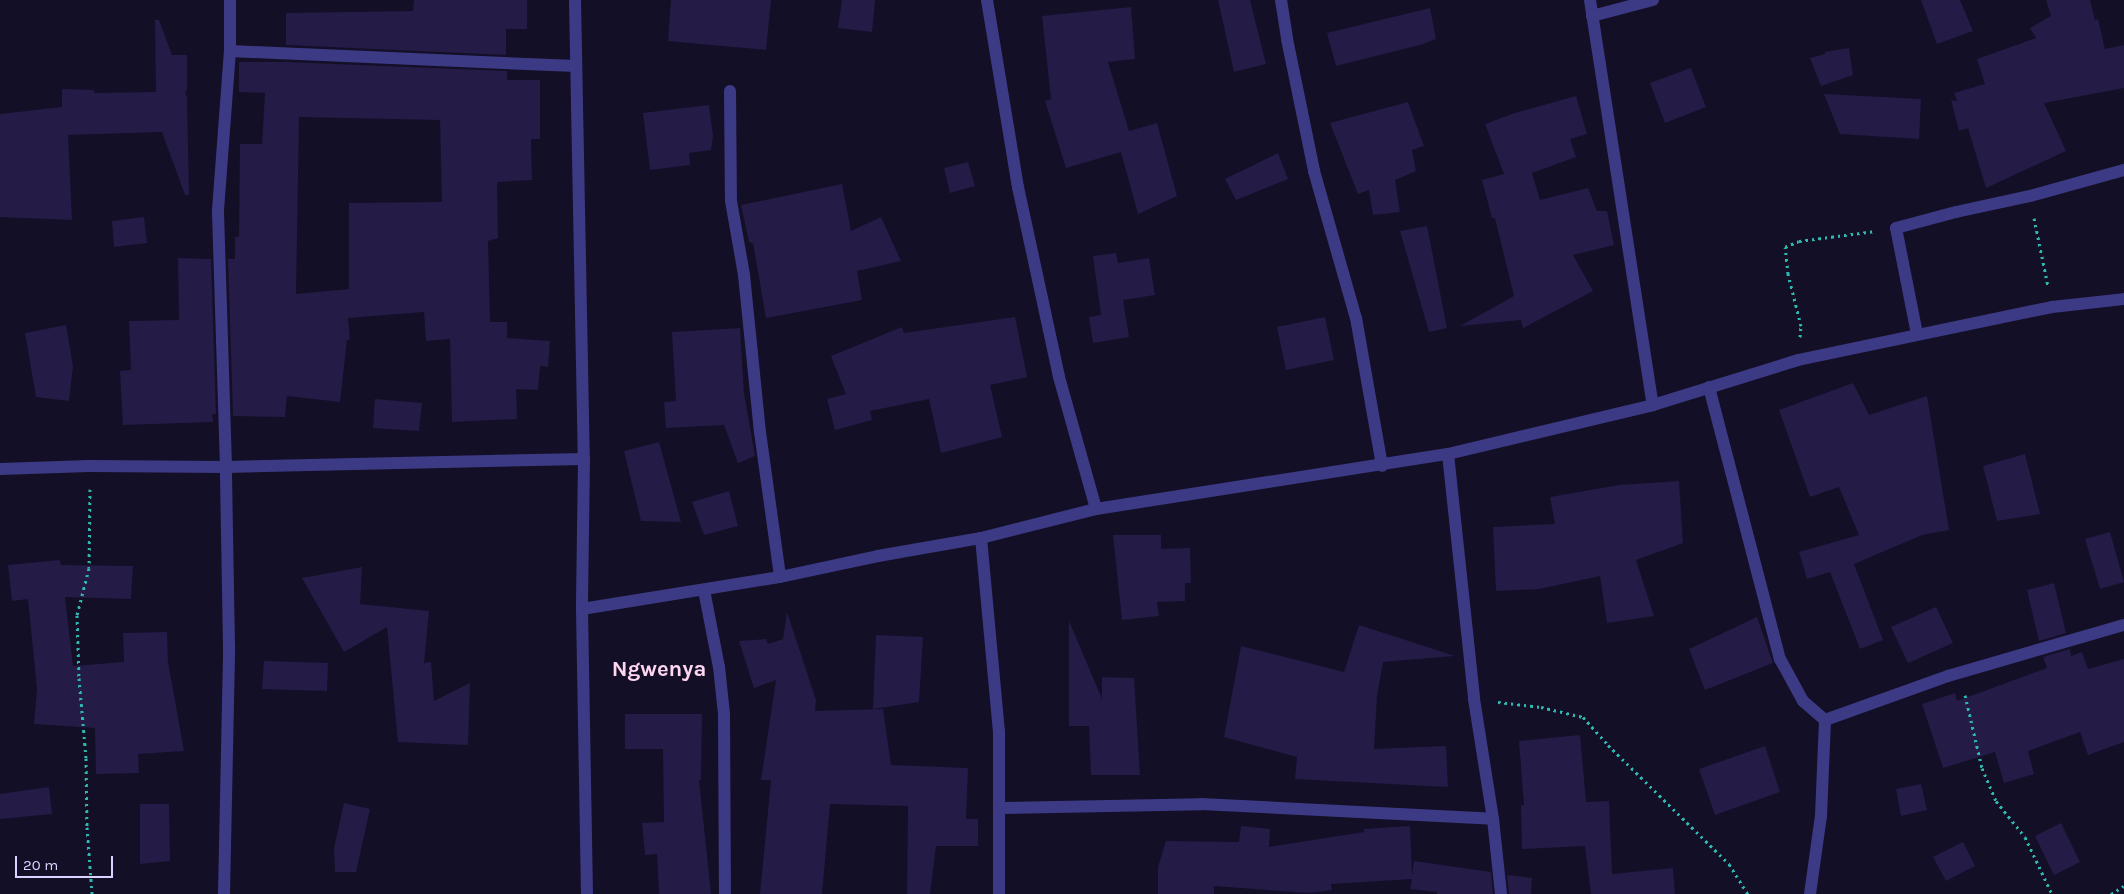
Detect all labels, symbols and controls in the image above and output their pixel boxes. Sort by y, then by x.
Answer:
district label: Ngwenya [612,657,706,683]
scale bar [18,846,115,878]
text: 20 m [23,856,58,874]

